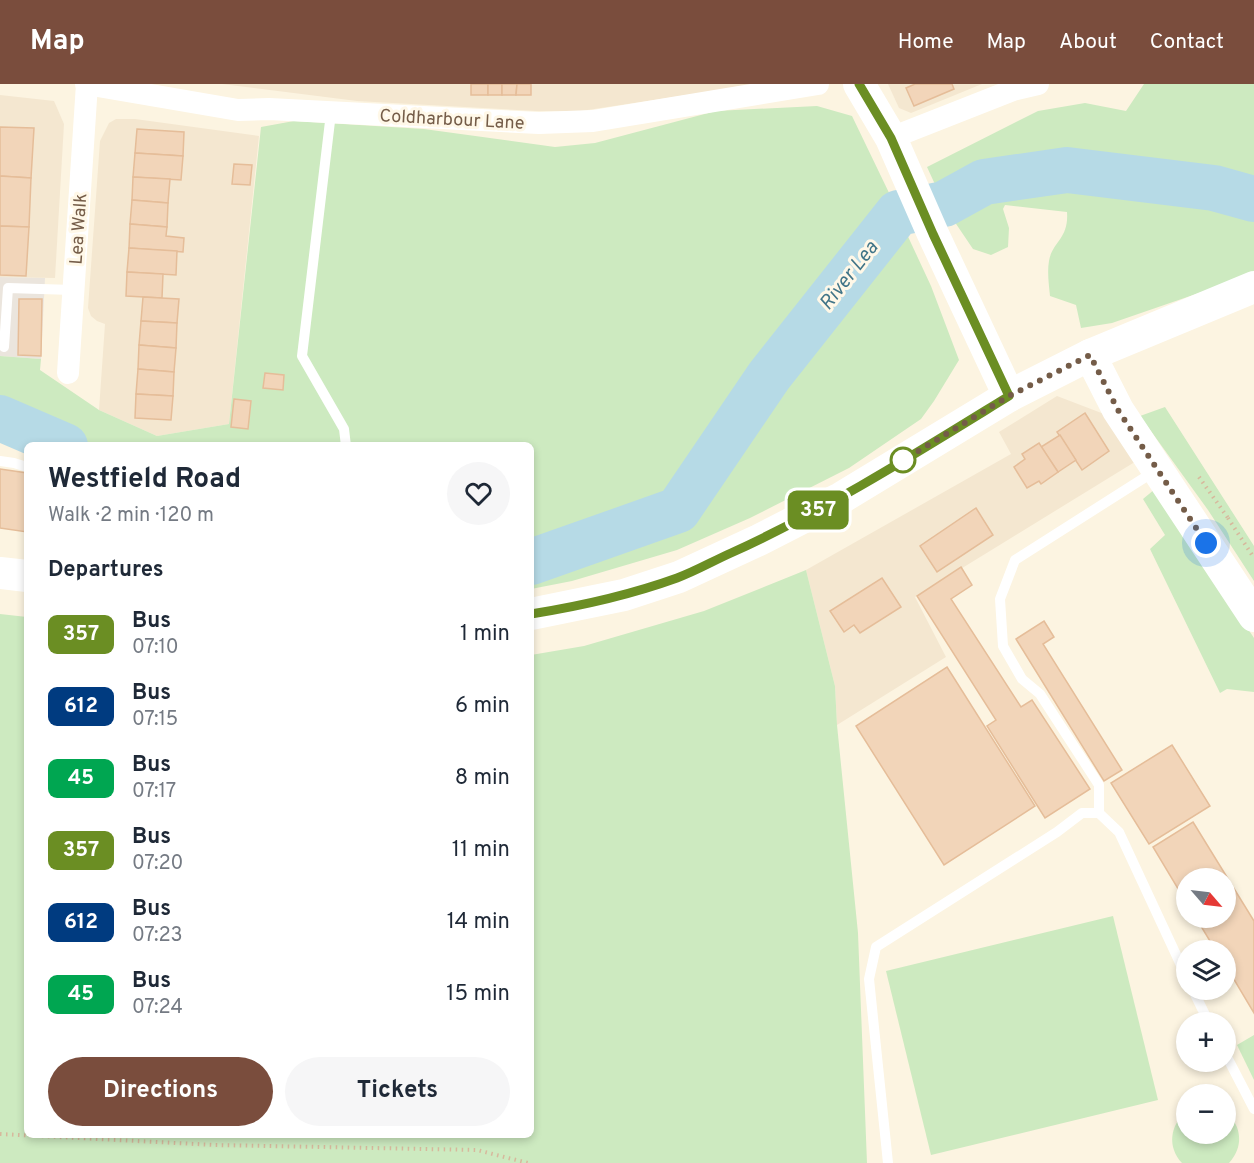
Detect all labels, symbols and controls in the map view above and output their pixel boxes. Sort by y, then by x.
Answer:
text: Map [30,24,85,60]
text: Home [898,29,954,56]
text: Map [987,29,1026,56]
text: About [1059,29,1117,56]
text: Contact [1150,29,1224,56]
street label: Coldharbour Lane [379,105,525,136]
street label: Lea Walk [66,193,93,266]
water label: River Lea [814,236,885,316]
unlabelled marker [890,447,916,473]
text: Westfield Road [48,462,241,498]
button: heart [447,462,510,525]
line badge: 357 [784,490,852,530]
text: 357 [800,497,836,524]
text: Walk · 2 min · 120 m [48,503,214,529]
your location [1191,528,1221,558]
text: Departures [48,557,164,584]
text: Bus [132,608,171,635]
text: 357 [63,621,99,648]
text: 1 min [460,621,510,648]
text: 07:10 [132,635,179,661]
text: Bus [132,680,171,707]
text: 612 [64,693,98,720]
text: 6 min [455,693,510,720]
text: 07:15 [132,707,178,733]
text: Bus [132,752,171,779]
text: 45 [68,765,94,792]
text: 8 min [455,765,510,792]
text: 07:17 [132,779,176,805]
text: Bus [132,824,171,851]
text: 357 [63,837,99,864]
text: 11 min [452,837,510,864]
text: 07:20 [132,851,183,877]
north arrow [1176,868,1236,928]
map controls [1176,868,1236,1144]
text: Bus [132,896,171,923]
text: 612 [64,909,98,936]
text: 14 min [447,909,510,936]
text: 07:23 [132,923,183,949]
button: layers [1176,940,1236,1000]
text: Bus [132,968,171,995]
text: 45 [68,981,94,1008]
text: 15 min [446,981,510,1008]
text: 07:24 [132,995,183,1021]
button: + [1176,1012,1236,1072]
button: Directions [48,1057,273,1126]
button: Tickets [285,1057,510,1126]
button: − [1176,1084,1236,1144]

